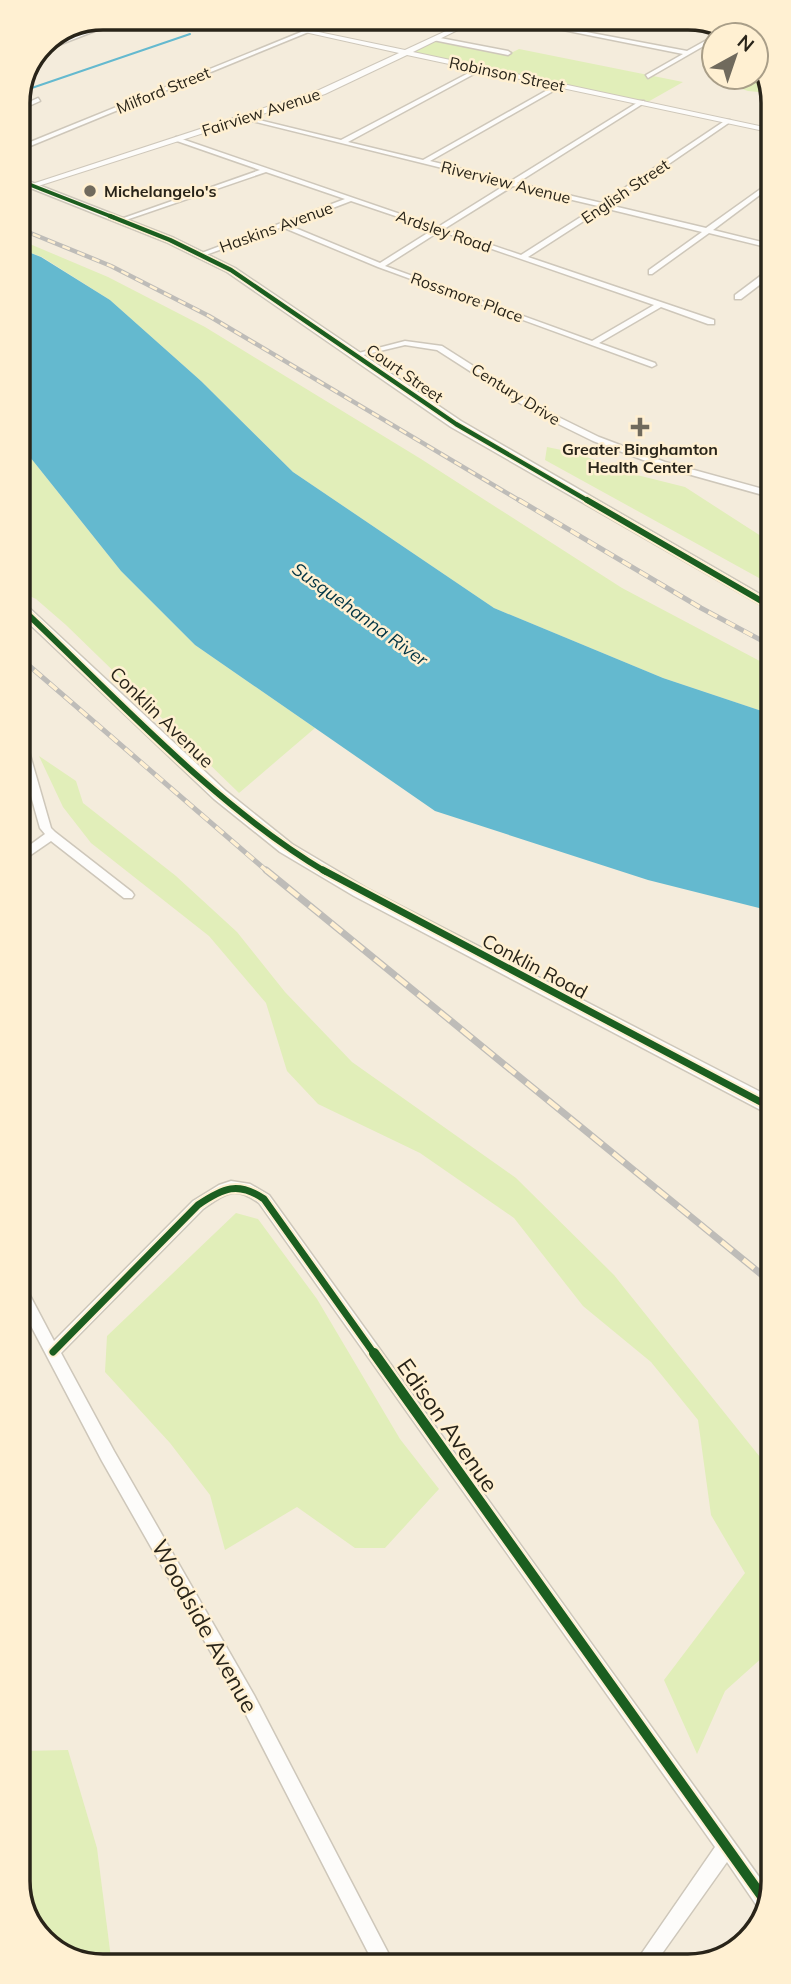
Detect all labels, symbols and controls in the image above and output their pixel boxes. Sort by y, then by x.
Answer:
north arrow [700,21,770,91]
text: N [733,29,759,57]
street label: Robinson Street [447,52,567,96]
street label: Milford Street [113,62,213,118]
street label: Fairview Avenue [199,83,323,141]
street label: English Street [577,154,673,228]
street label: Riverview Avenue [439,156,573,208]
place label: Michelangelo's [104,181,217,201]
marker: Michelangelo's [82,183,98,199]
street label: Haskins Avenue [217,197,335,257]
street label: Ardsley Road [394,205,494,257]
street label: Rossmore Place [408,267,526,327]
street label: Court Street [363,339,448,407]
street label: Century Drive [468,359,564,429]
marker: Greater Binghamton Health Center [630,417,650,437]
place label: Greater Binghamton Health Center [562,439,718,477]
water label: Susquehanna River [288,557,433,672]
street label: Conklin Avenue [105,661,219,773]
street label: Conklin Road [478,928,592,1004]
street label: Edison Avenue [391,1352,505,1498]
street label: Woodside Avenue [145,1534,265,1718]

